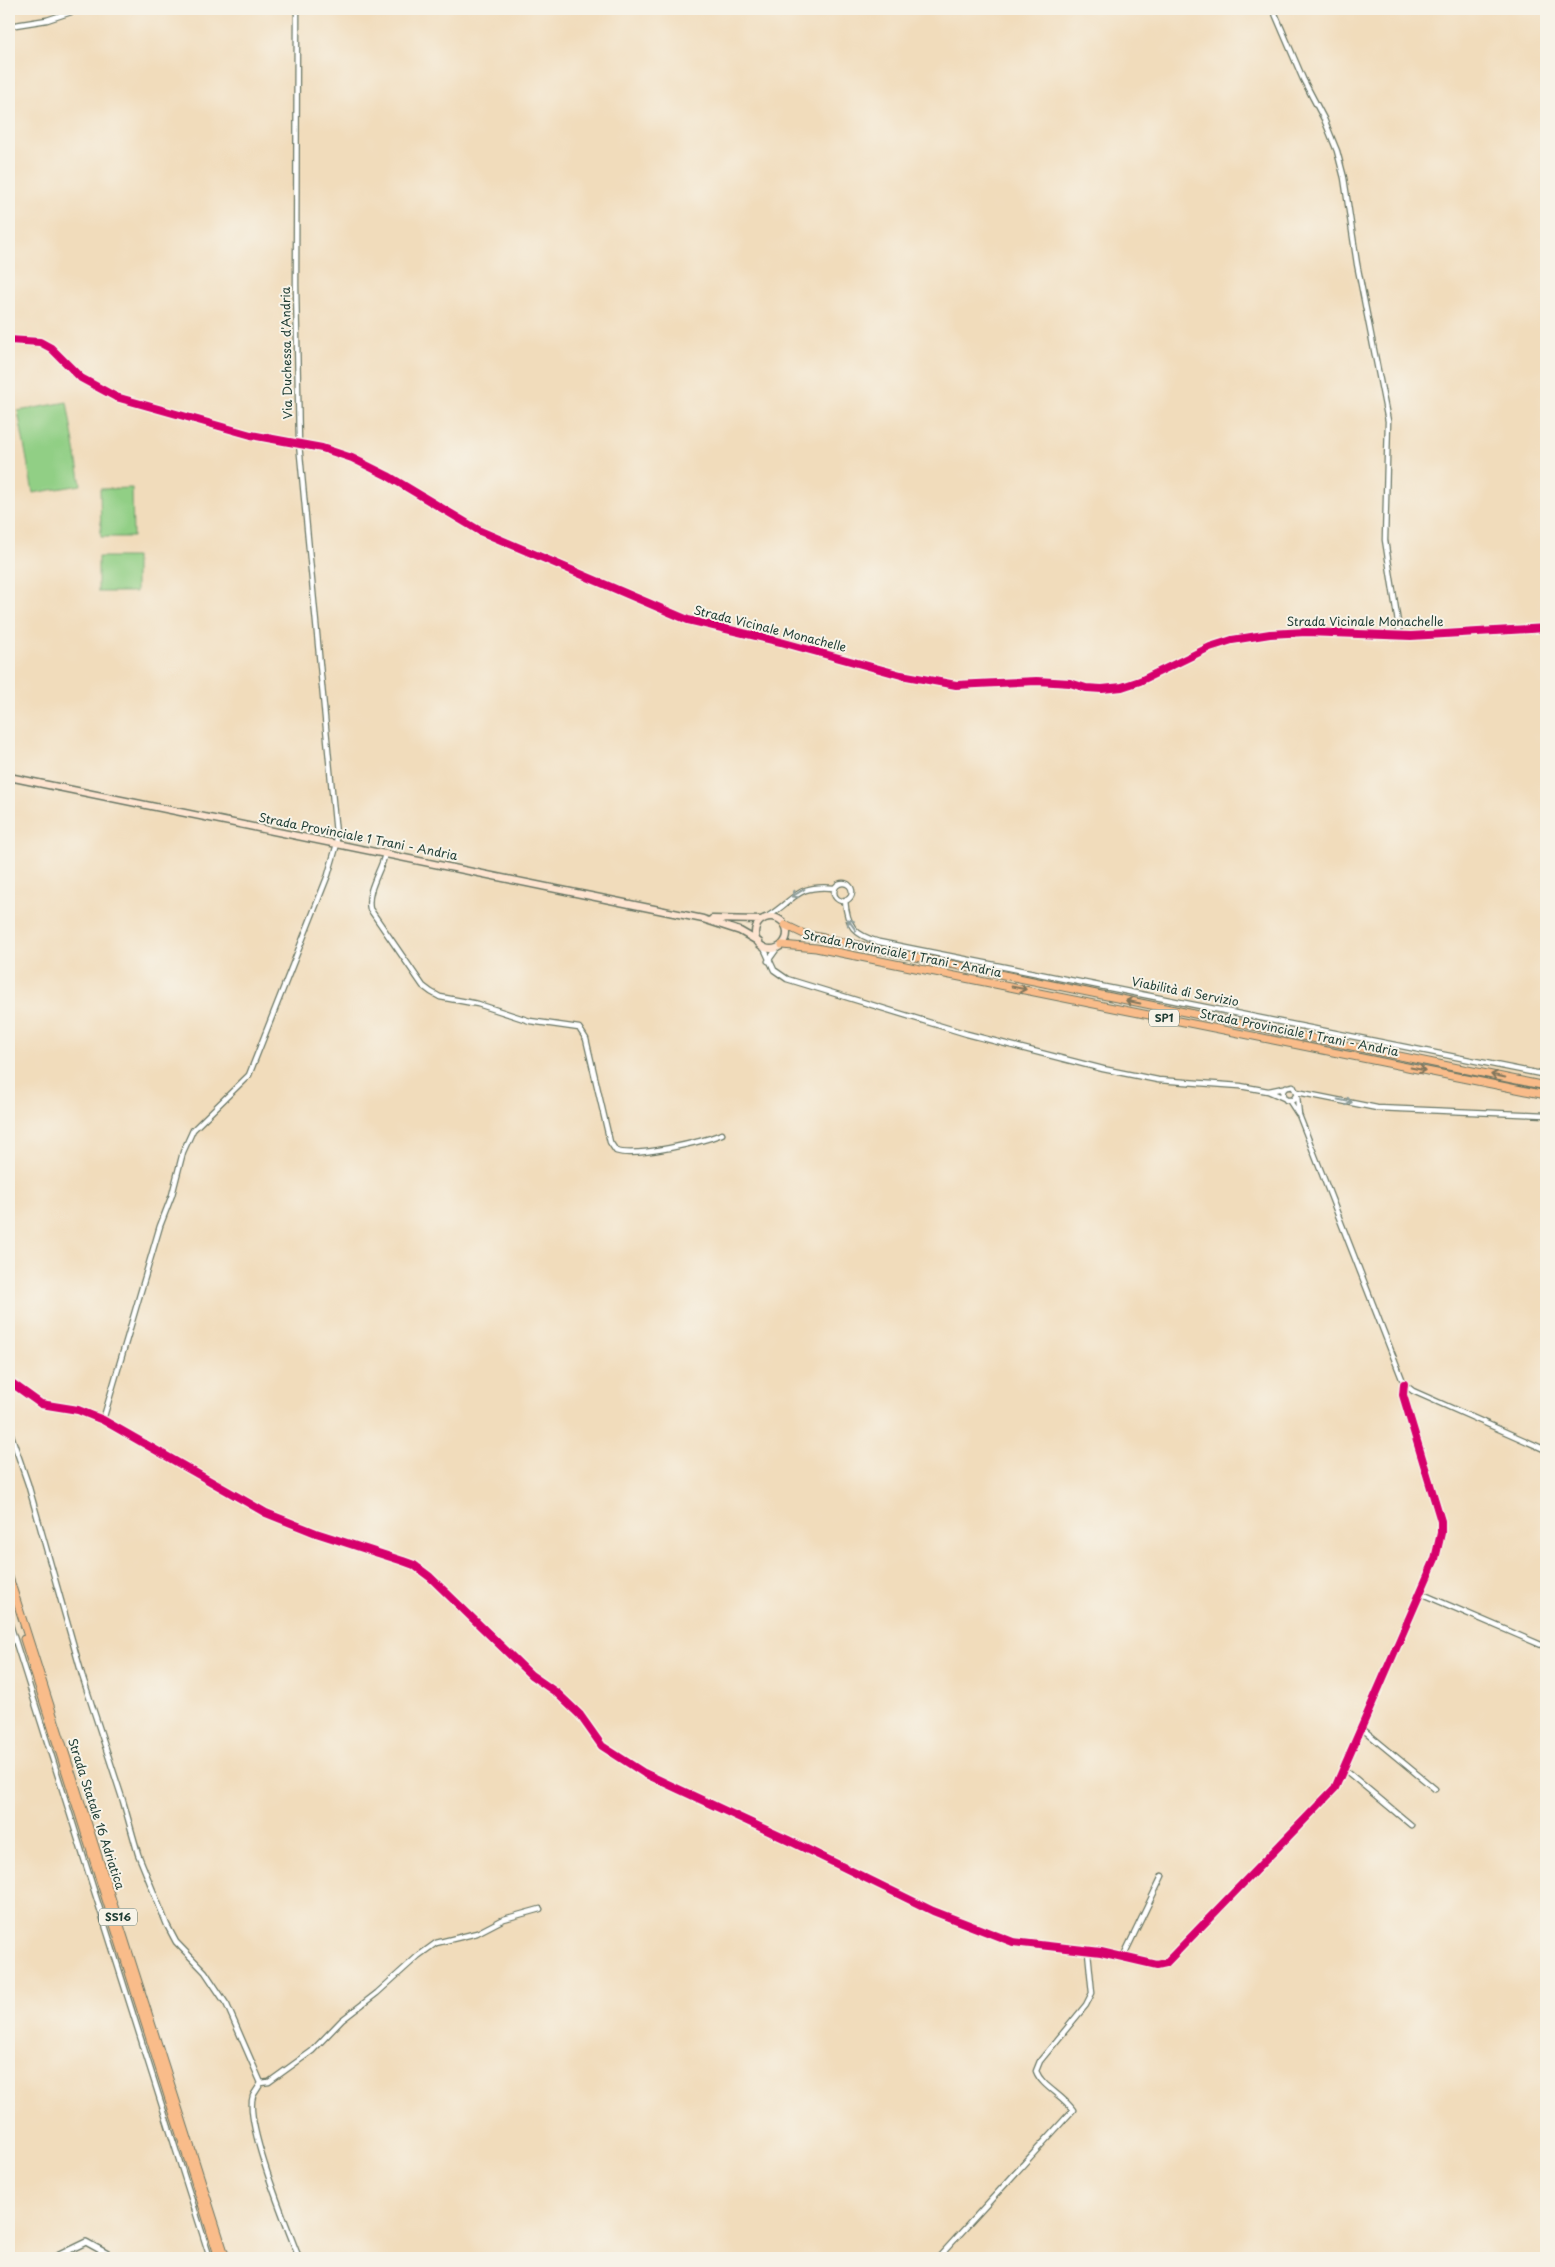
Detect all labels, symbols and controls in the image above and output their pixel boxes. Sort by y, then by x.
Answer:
street label: Via Duchessa d'Andria [276,286,296,420]
street label: Strada Vicinale Monachelle [692,600,849,656]
street label: Strada Vicinale Monachelle [1287,612,1444,630]
street label: Strada Provinciale 1 Trani - Andria [257,808,460,864]
one-way arrow [791,889,805,899]
one-way arrow [847,918,857,932]
street label: Strada Provinciale 1 Trani - Andria [801,925,1004,981]
street label: Viabilità di Servizio [1130,972,1241,1010]
one-way arrow [1011,984,1027,994]
one-way arrow [1126,997,1142,1006]
street label: Strada Provinciale 1 Trani - Andria [1198,1004,1401,1060]
road number: SP1 [1149,1010,1179,1026]
one-way arrow [1410,1065,1426,1074]
one-way arrow [1491,1071,1507,1080]
one-way arrow [1336,1097,1352,1106]
street label: Strada Statale 16 Adriatica [64,1736,130,1892]
road number: SS16 [99,1908,137,1925]

